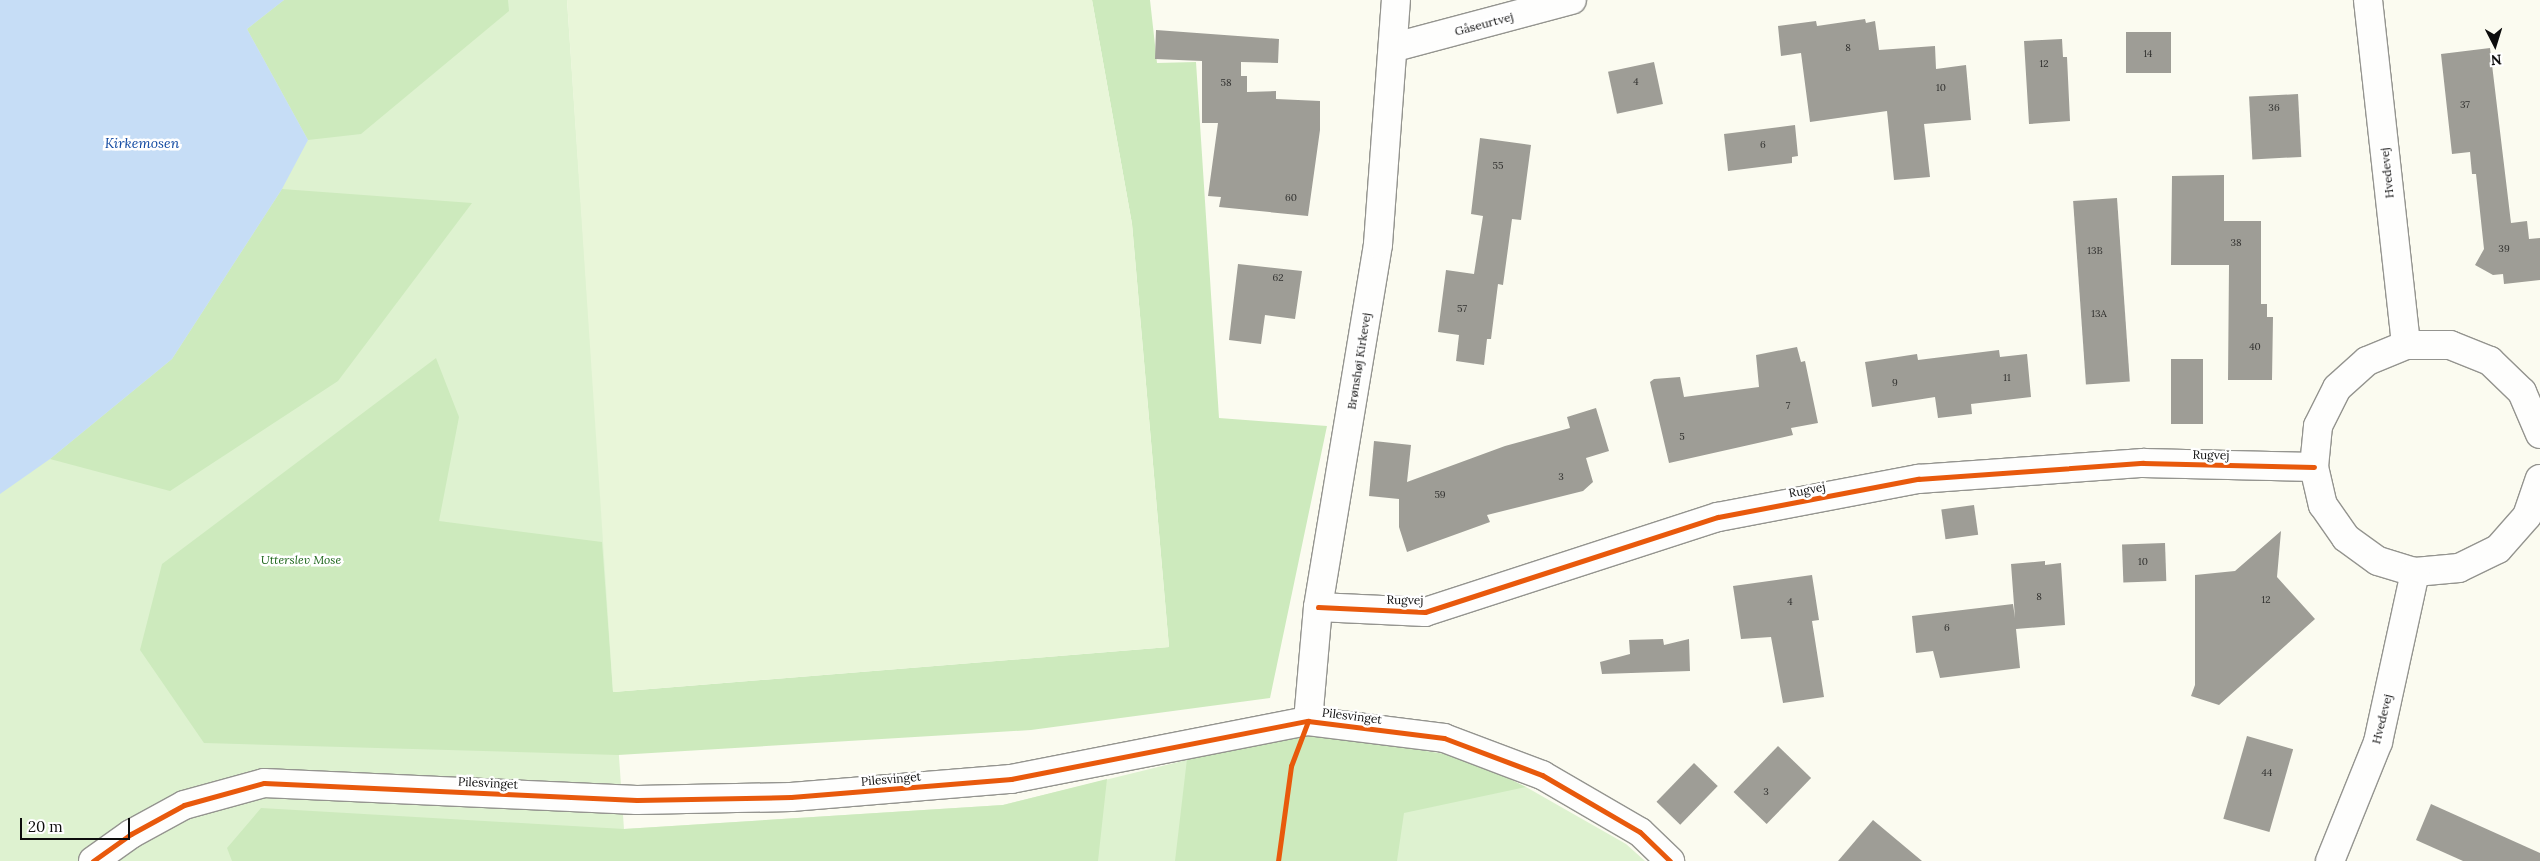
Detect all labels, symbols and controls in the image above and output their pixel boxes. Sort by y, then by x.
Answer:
street label: Gåseurtvej [1453,9,1515,39]
north arrow [2470,20,2520,70]
house number: 8 [1845,42,1851,54]
house number: 14 [2143,48,2153,60]
text: N [2490,51,2502,69]
house number: 12 [2039,58,2049,70]
house number: 4 [1633,76,1639,88]
house number: 58 [1220,77,1232,89]
house number: 10 [1936,82,1946,94]
house number: 37 [2460,99,2470,111]
house number: 36 [2268,102,2280,114]
water label: Kirkemosen [105,135,179,151]
house number: 6 [1760,139,1766,151]
street label: Hvedevej [2377,147,2397,199]
house number: 55 [1493,160,1503,172]
house number: 60 [1285,192,1297,204]
house number: 38 [2230,237,2242,249]
house number: 39 [2498,243,2510,255]
house number: 13B [2087,245,2103,257]
house number: 62 [1272,272,1284,284]
house number: 57 [1457,303,1467,315]
house number: 13A [2091,308,2107,320]
street label: Brønshøj Kirkevej [1344,311,1374,411]
house number: 40 [2249,341,2261,353]
house number: 11 [2003,372,2011,384]
house number: 9 [1892,377,1898,389]
house number: 7 [1786,400,1790,412]
house number: 5 [1679,431,1685,443]
street label: Rugvej [2192,447,2230,463]
house number: 3 [1558,471,1564,483]
street label: Rugvej [1787,479,1827,501]
house number: 59 [1434,489,1446,501]
park label: Utterslev Mose [261,553,341,567]
house number: 10 [2138,556,2148,568]
house number: 8 [2036,591,2042,603]
street label: Rugvej [1386,592,1424,608]
house number: 12 [2261,594,2271,606]
house number: 4 [1787,596,1793,608]
house number: 6 [1944,622,1950,634]
street label: Hvedevej [2369,693,2395,745]
street label: Pilesvinget [1321,705,1383,727]
house number: 44 [2262,767,2272,779]
street label: Pilesvinget [860,769,922,789]
street label: Pilesvinget [458,774,518,792]
house number: 3 [1763,786,1769,798]
scale bar [22,808,132,840]
text: 20 m [28,817,63,836]

